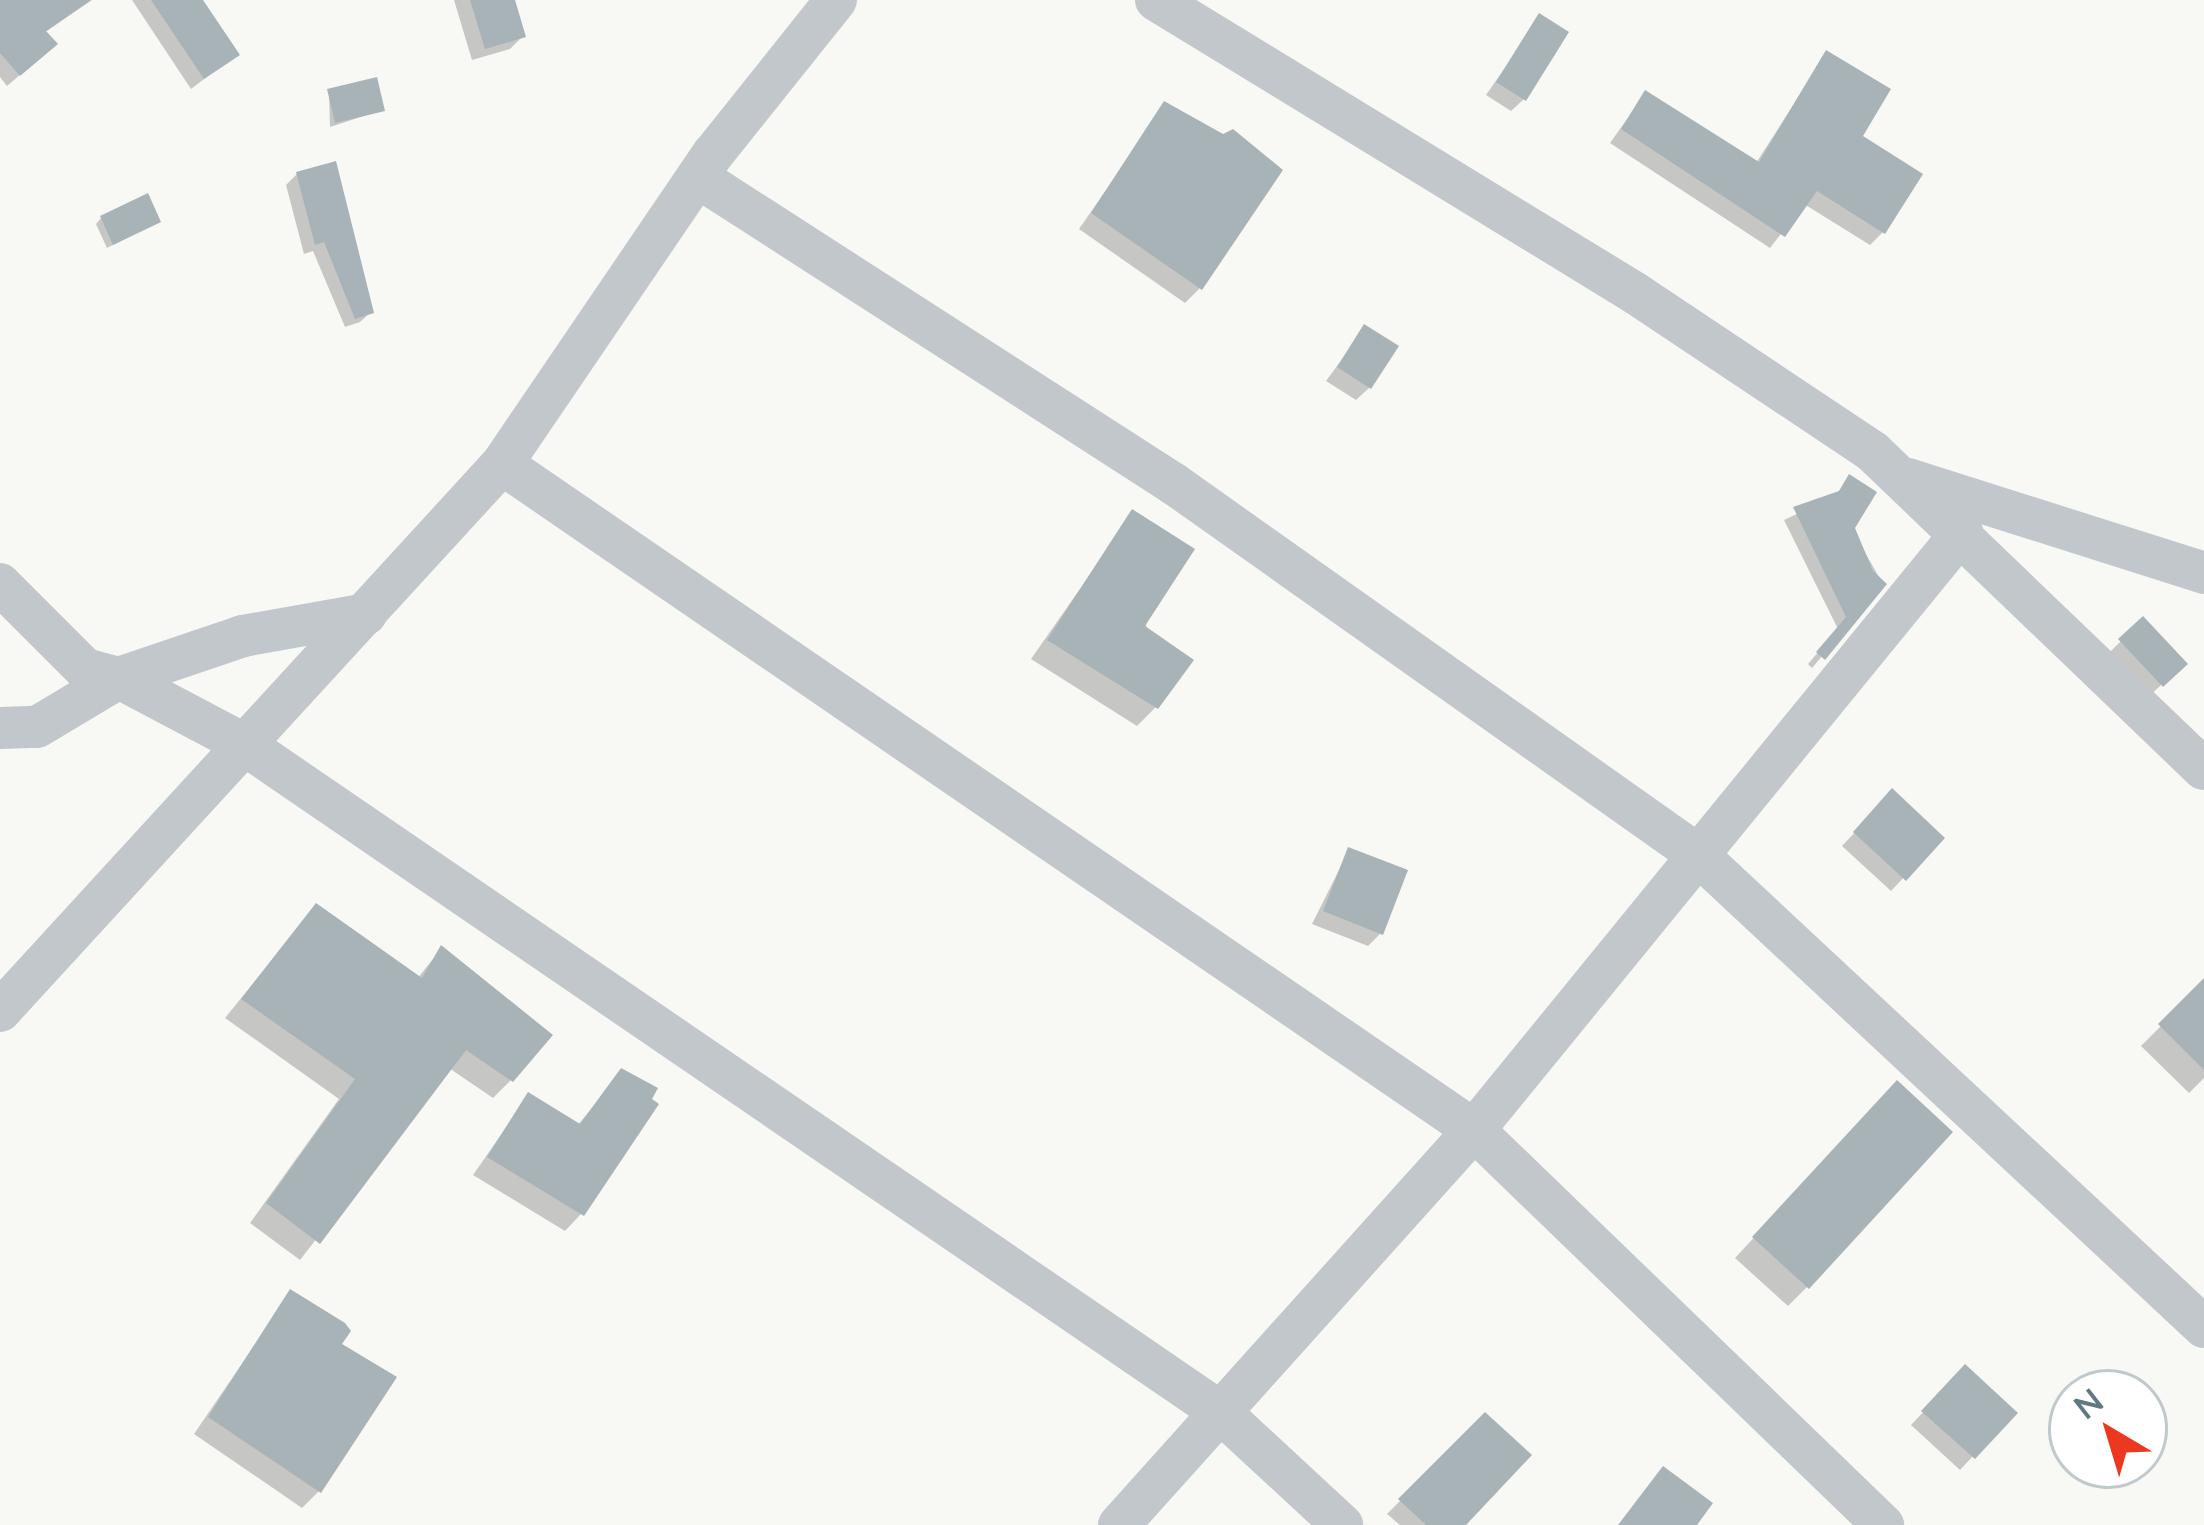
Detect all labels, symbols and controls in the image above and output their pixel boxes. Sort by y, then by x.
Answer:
north arrow [2048,1369,2168,1489]
text: N [2065,1379,2110,1427]

